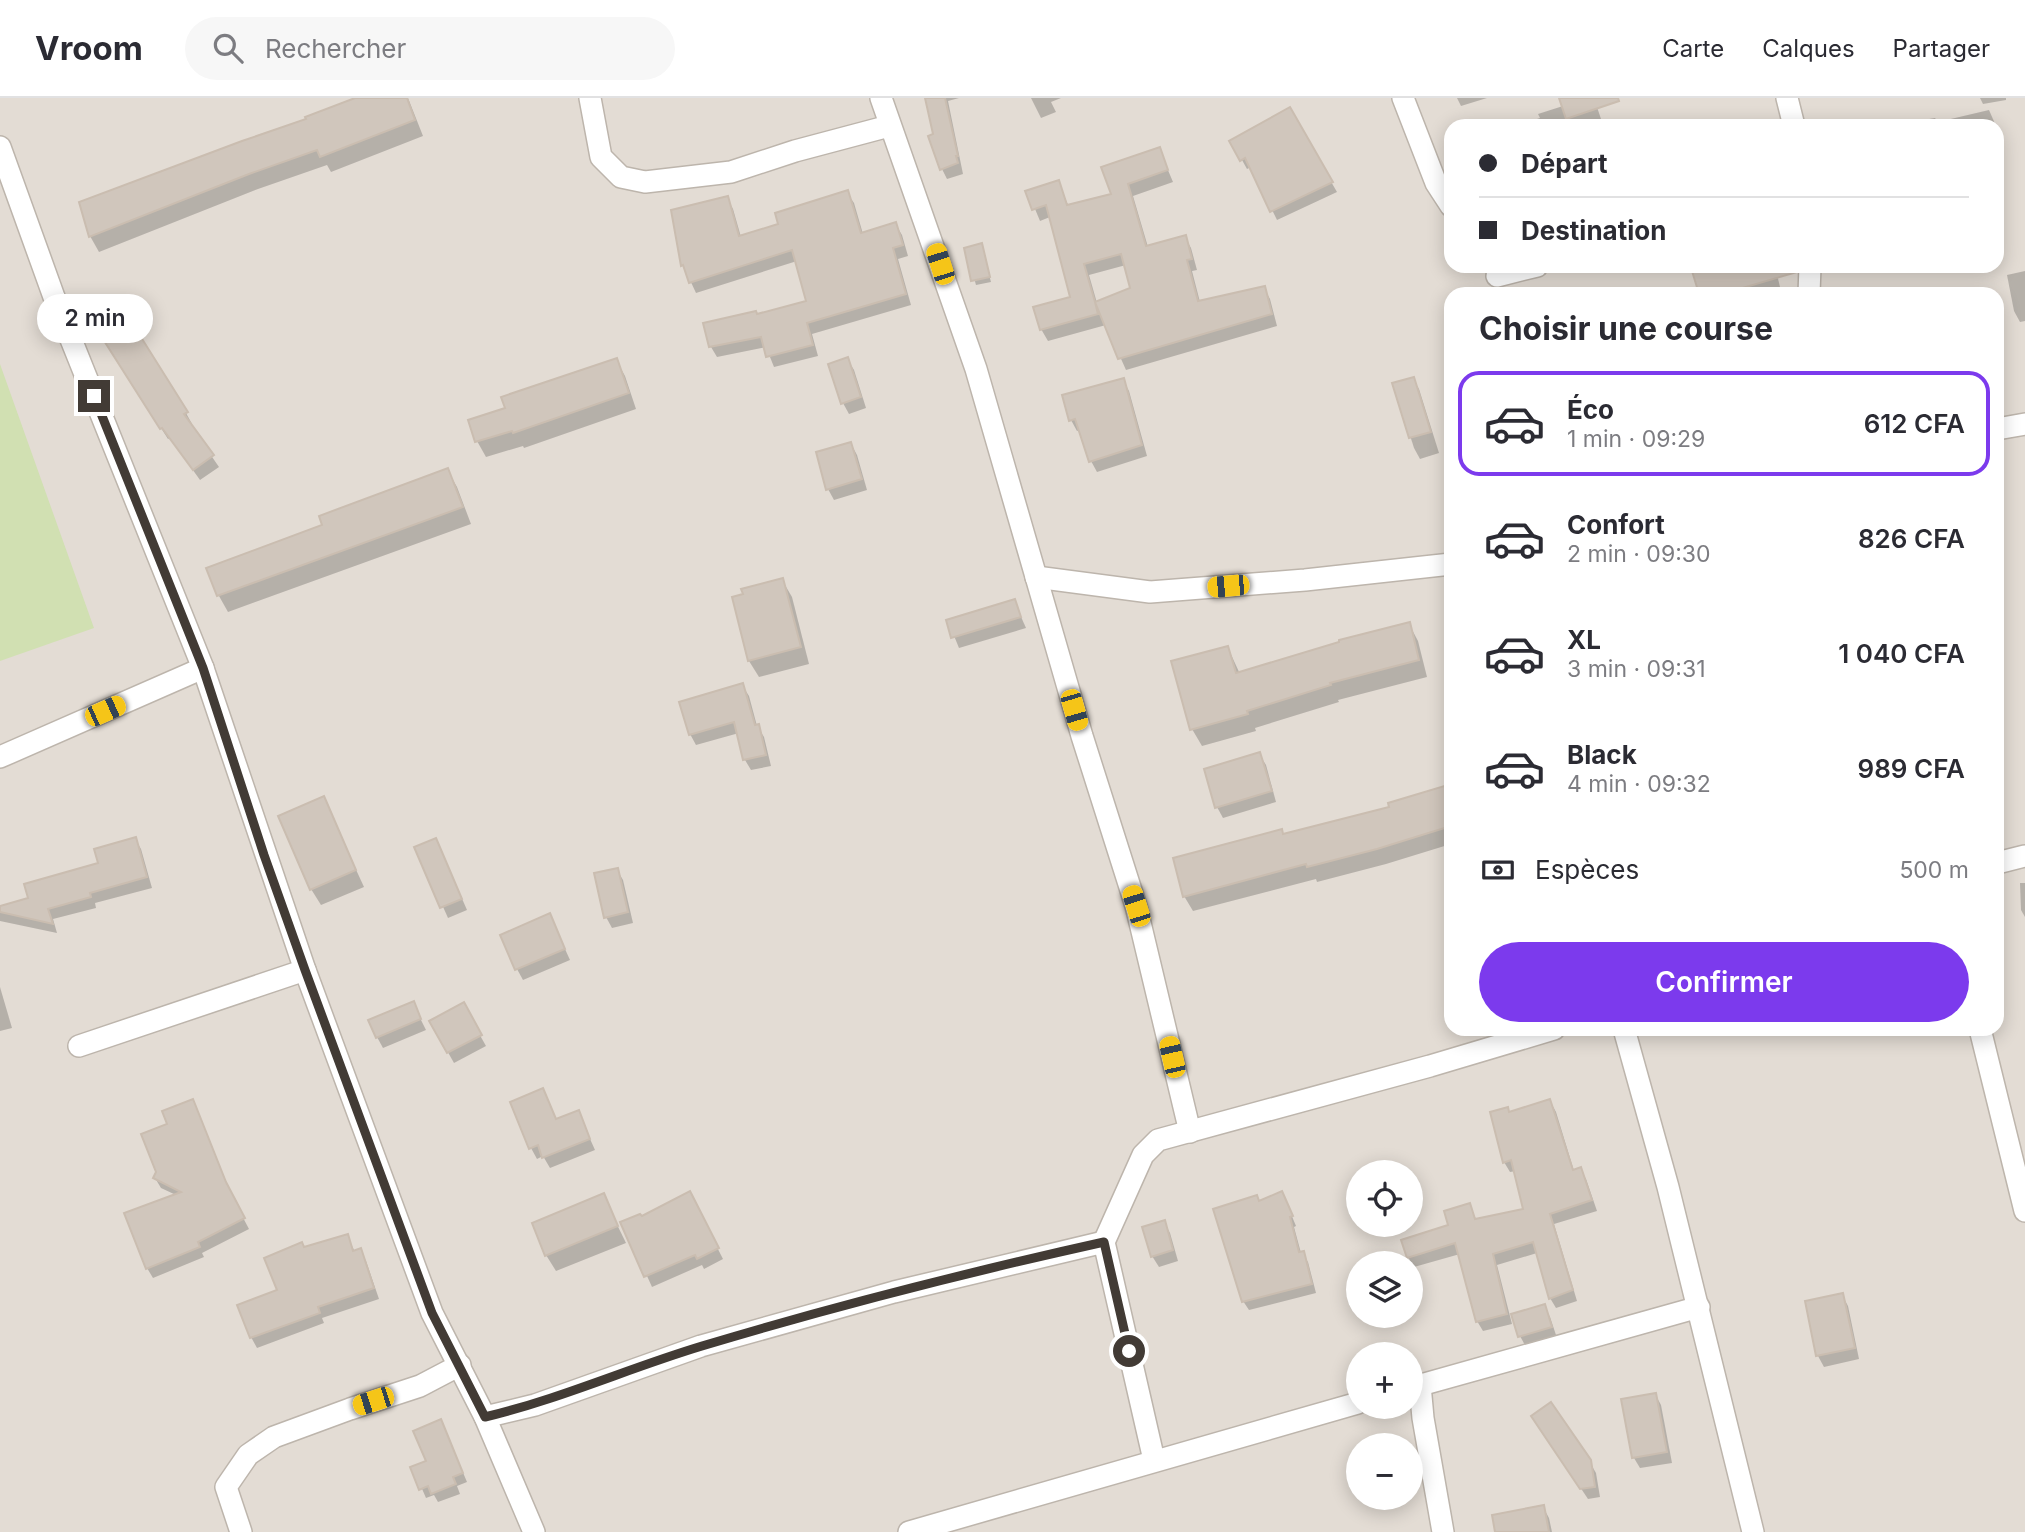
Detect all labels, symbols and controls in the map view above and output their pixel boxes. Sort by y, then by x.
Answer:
search box [185,17,675,80]
text: Vroom [35,28,143,68]
icon: search [209,29,247,67]
text: Rechercher [265,33,406,64]
text: Carte [1662,34,1724,63]
text: Calques [1762,34,1855,63]
text: Partager [1893,34,1990,63]
text: Départ [1521,148,1608,179]
text: Destination [1521,215,1666,246]
car [924,241,957,287]
callout: 2 min [36,294,152,344]
text: 2 min [65,304,125,332]
text: Choisir une course [1479,309,1773,348]
route end [78,380,110,412]
icon: car [1483,392,1546,455]
text: Éco [1567,394,1614,425]
text: 612 CFA [1864,408,1965,439]
text: 1 min · 09:29 [1567,425,1705,453]
icon: car [1483,507,1546,570]
text: Confort [1567,509,1665,540]
text: 826 CFA [1858,523,1965,554]
text: 2 min · 09:30 [1567,540,1710,568]
car [1207,574,1250,598]
icon: car [1483,622,1546,685]
text: XL [1567,624,1601,655]
text: 1 040 CFA [1838,638,1965,669]
text: 3 min · 09:31 [1567,655,1706,683]
car [1059,687,1090,733]
car [82,693,129,729]
icon: car [1483,737,1546,800]
text: Black [1567,739,1637,770]
text: 989 CFA [1858,753,1965,784]
text: 4 min · 09:32 [1567,770,1711,798]
icon: cash [1479,851,1517,889]
text: Espèces [1535,854,1639,885]
text: 500 m [1899,856,1969,884]
car [1120,883,1153,929]
button: Confirmer [1479,942,1969,1022]
car [1158,1034,1187,1080]
map controls [1346,1160,1423,1510]
button: locate [1346,1160,1423,1237]
button: layers [1346,1251,1423,1328]
route start [1113,1335,1145,1367]
button: + [1346,1342,1423,1419]
car [350,1385,397,1417]
button: − [1346,1433,1423,1510]

